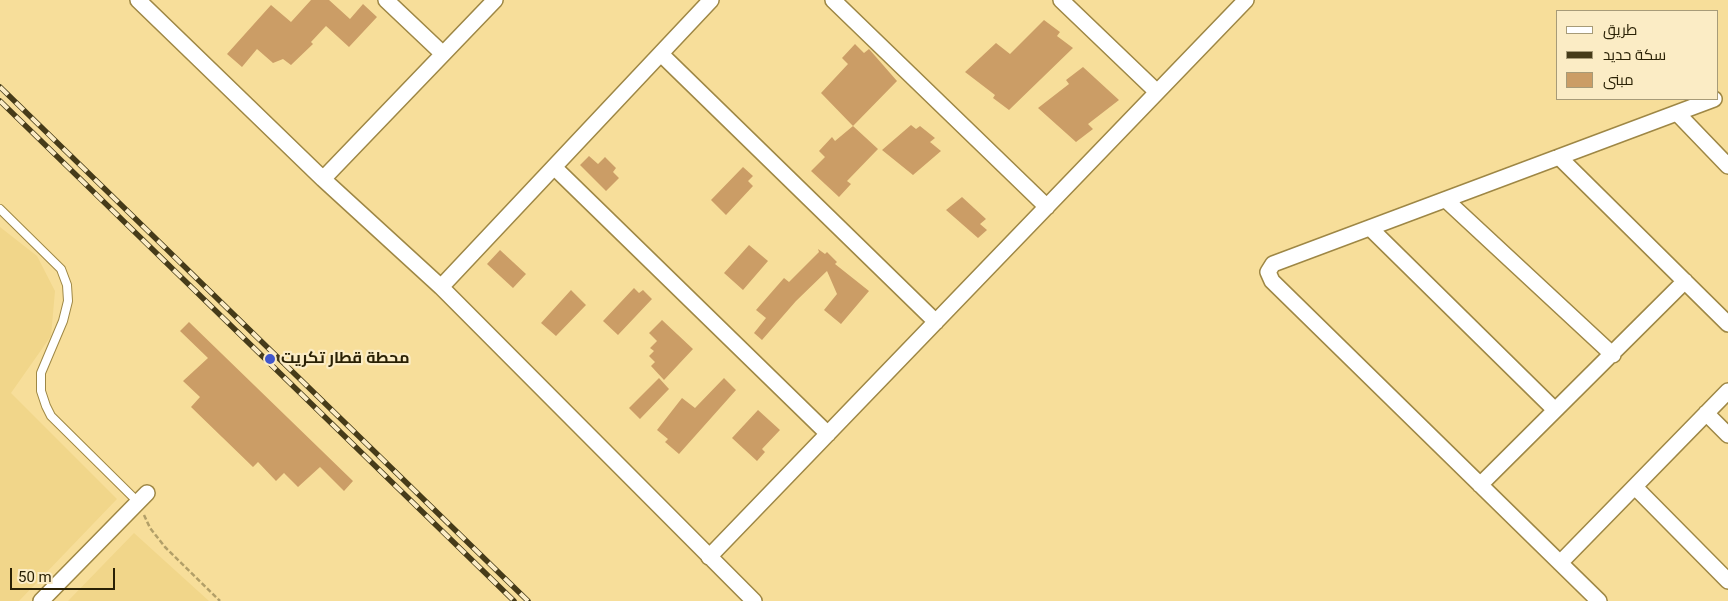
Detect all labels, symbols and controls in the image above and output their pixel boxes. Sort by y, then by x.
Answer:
legend [1556,10,1718,100]
text: طريق [1603,21,1637,39]
text: سكة حديد [1603,46,1666,64]
text: مبنى [1603,71,1634,89]
place label: محطة قطار تكريت [281,349,409,369]
marker: محطة قطار تكريت [263,352,277,366]
scale bar [12,558,118,590]
text: 50 m [18,568,52,586]

